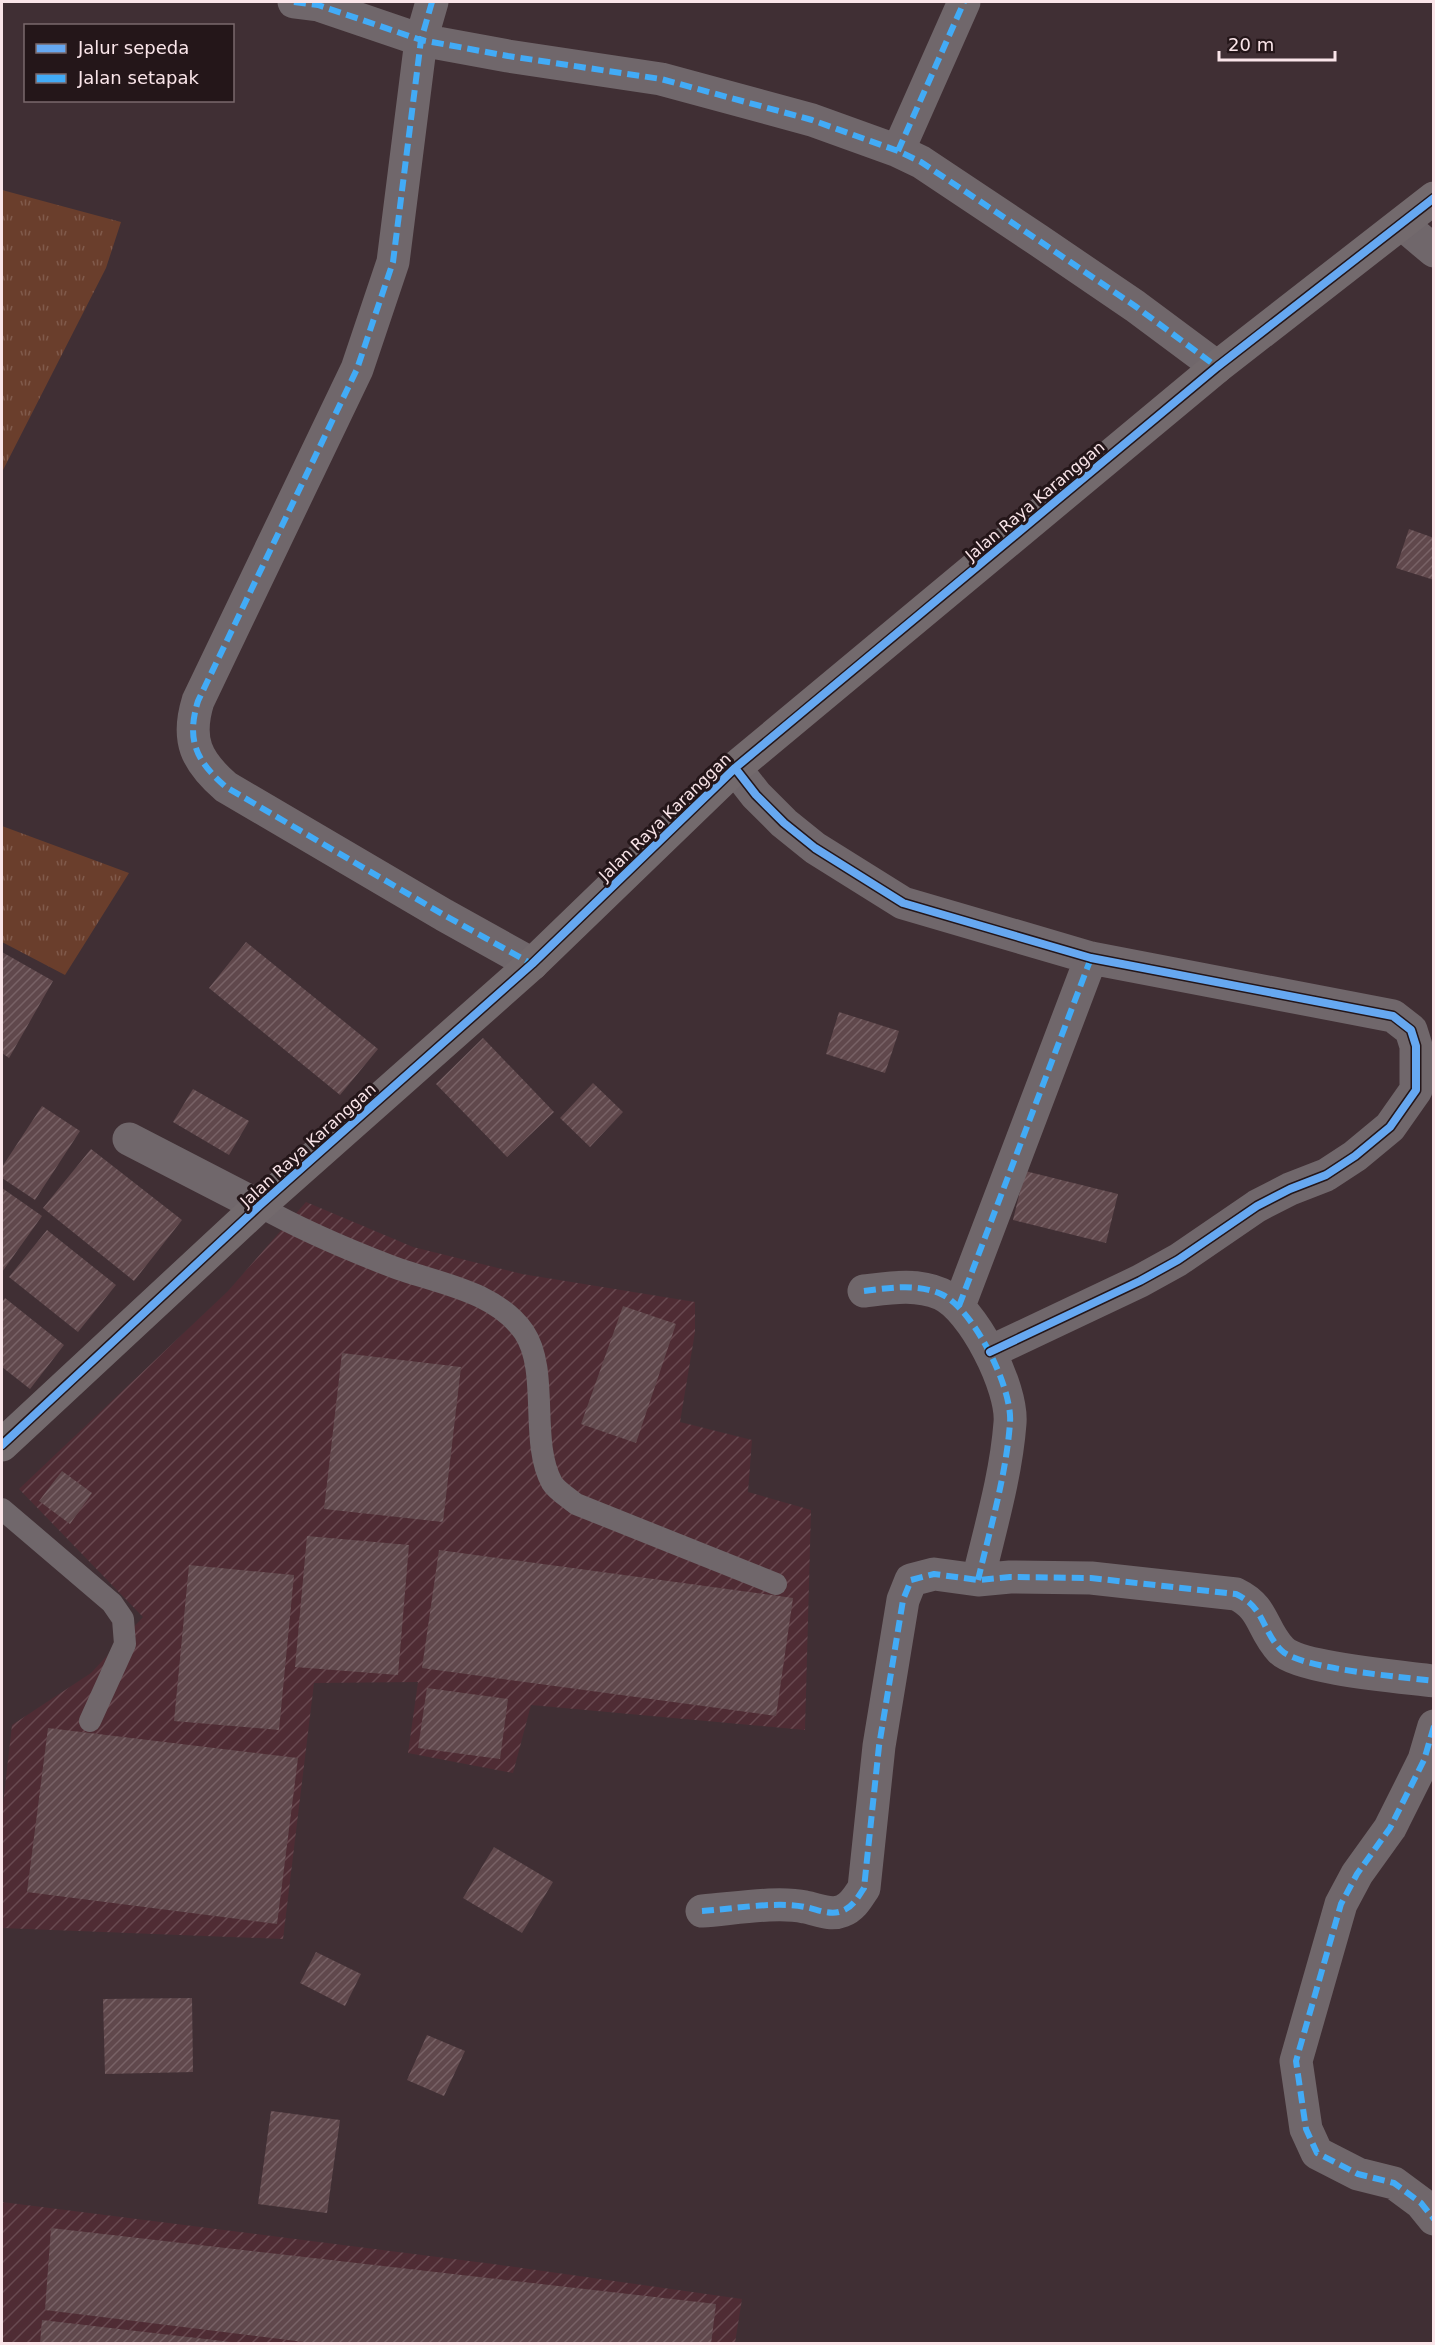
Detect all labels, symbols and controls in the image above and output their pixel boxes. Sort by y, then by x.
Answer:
legend [24,24,234,102]
scale bar [1219,24,1334,62]
text: 20 m [1228,34,1274,55]
text: Jalur sepeda [77,37,189,58]
text: Jalan setapak [77,67,199,88]
street label: Jalan Raya Karanggan [961,437,1108,565]
street label: Jalan Raya Karanggan [594,749,735,886]
street label: Jalan Raya Karanggan [236,1079,380,1212]

